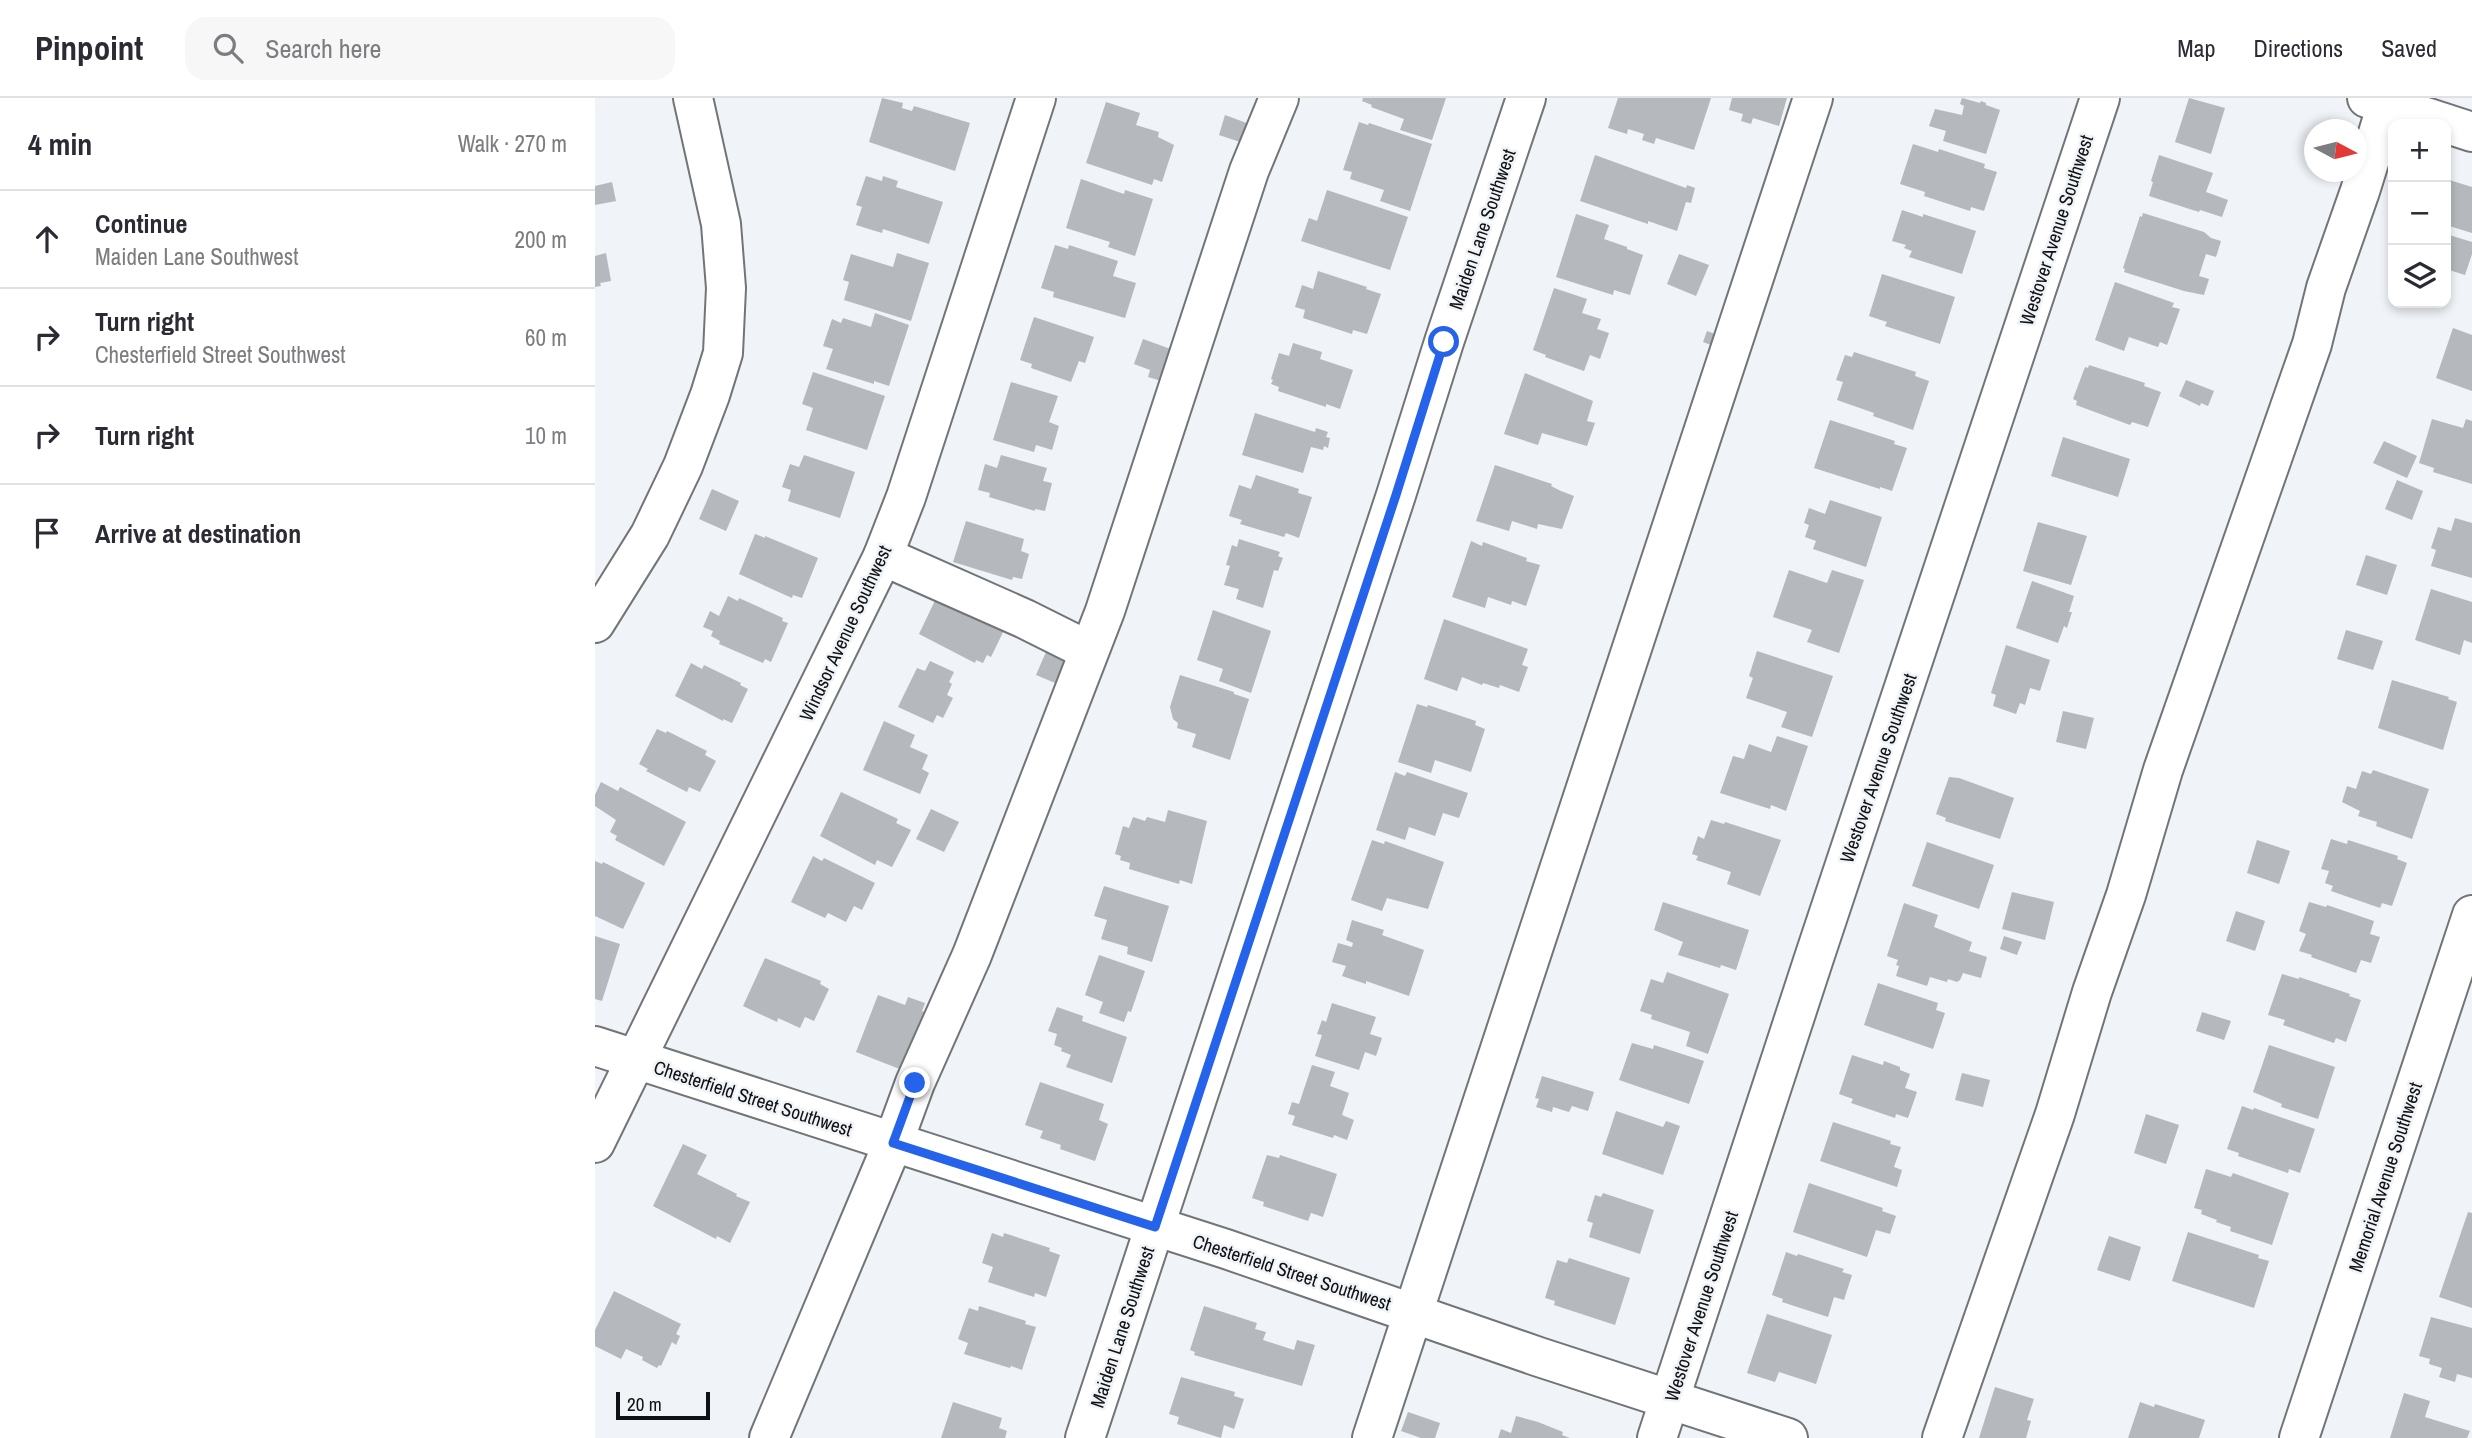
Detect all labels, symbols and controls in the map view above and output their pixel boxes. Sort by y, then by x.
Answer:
search box [185,17,675,80]
text: Pinpoint [35,26,143,70]
icon: search [209,29,247,67]
text: Search here [265,31,381,66]
text: Map [2177,32,2215,64]
text: Directions [2253,32,2343,64]
text: Saved [2381,32,2437,64]
north arrow [2304,119,2367,182]
map controls [2388,119,2451,308]
button: + [2388,119,2451,182]
text: 4 min [28,124,92,164]
text: Walk · 270 m [458,128,567,159]
street label: Westover Avenue Southwest [2013,131,2099,328]
street label: Maiden Lane Southwest [1442,145,1522,313]
button: − [2388,182,2451,245]
text: Continue [95,206,187,241]
icon: ahead [28,220,66,258]
text: 200 m [515,224,567,255]
text: Maiden Lane Southwest [95,241,298,272]
button: layers [2388,245,2451,308]
text: Turn right [95,304,194,339]
icon: right [28,318,66,356]
text: 60 m [525,322,567,353]
route start [1428,326,1459,357]
text: Chesterfield Street Southwest [95,339,346,370]
icon: right [28,416,66,454]
text: Turn right [95,418,194,453]
text: 10 m [525,420,567,451]
icon: arrive [28,514,66,552]
text: Arrive at destination [95,516,301,551]
street label: Windsor Avenue Southwest [793,540,897,725]
street label: Westover Avenue Southwest [1833,669,1923,866]
street label: Chesterfield Street Southwest [651,1054,856,1143]
route end [899,1067,930,1098]
street label: Memorial Avenue Southwest [2342,1078,2428,1275]
street label: Westover Avenue Southwest [1658,1207,1744,1404]
street label: Chesterfield Street Southwest [1190,1228,1395,1317]
street label: Maiden Lane Southwest [1084,1242,1161,1411]
scale bar [616,1389,711,1421]
text: 20 m [627,1391,662,1417]

